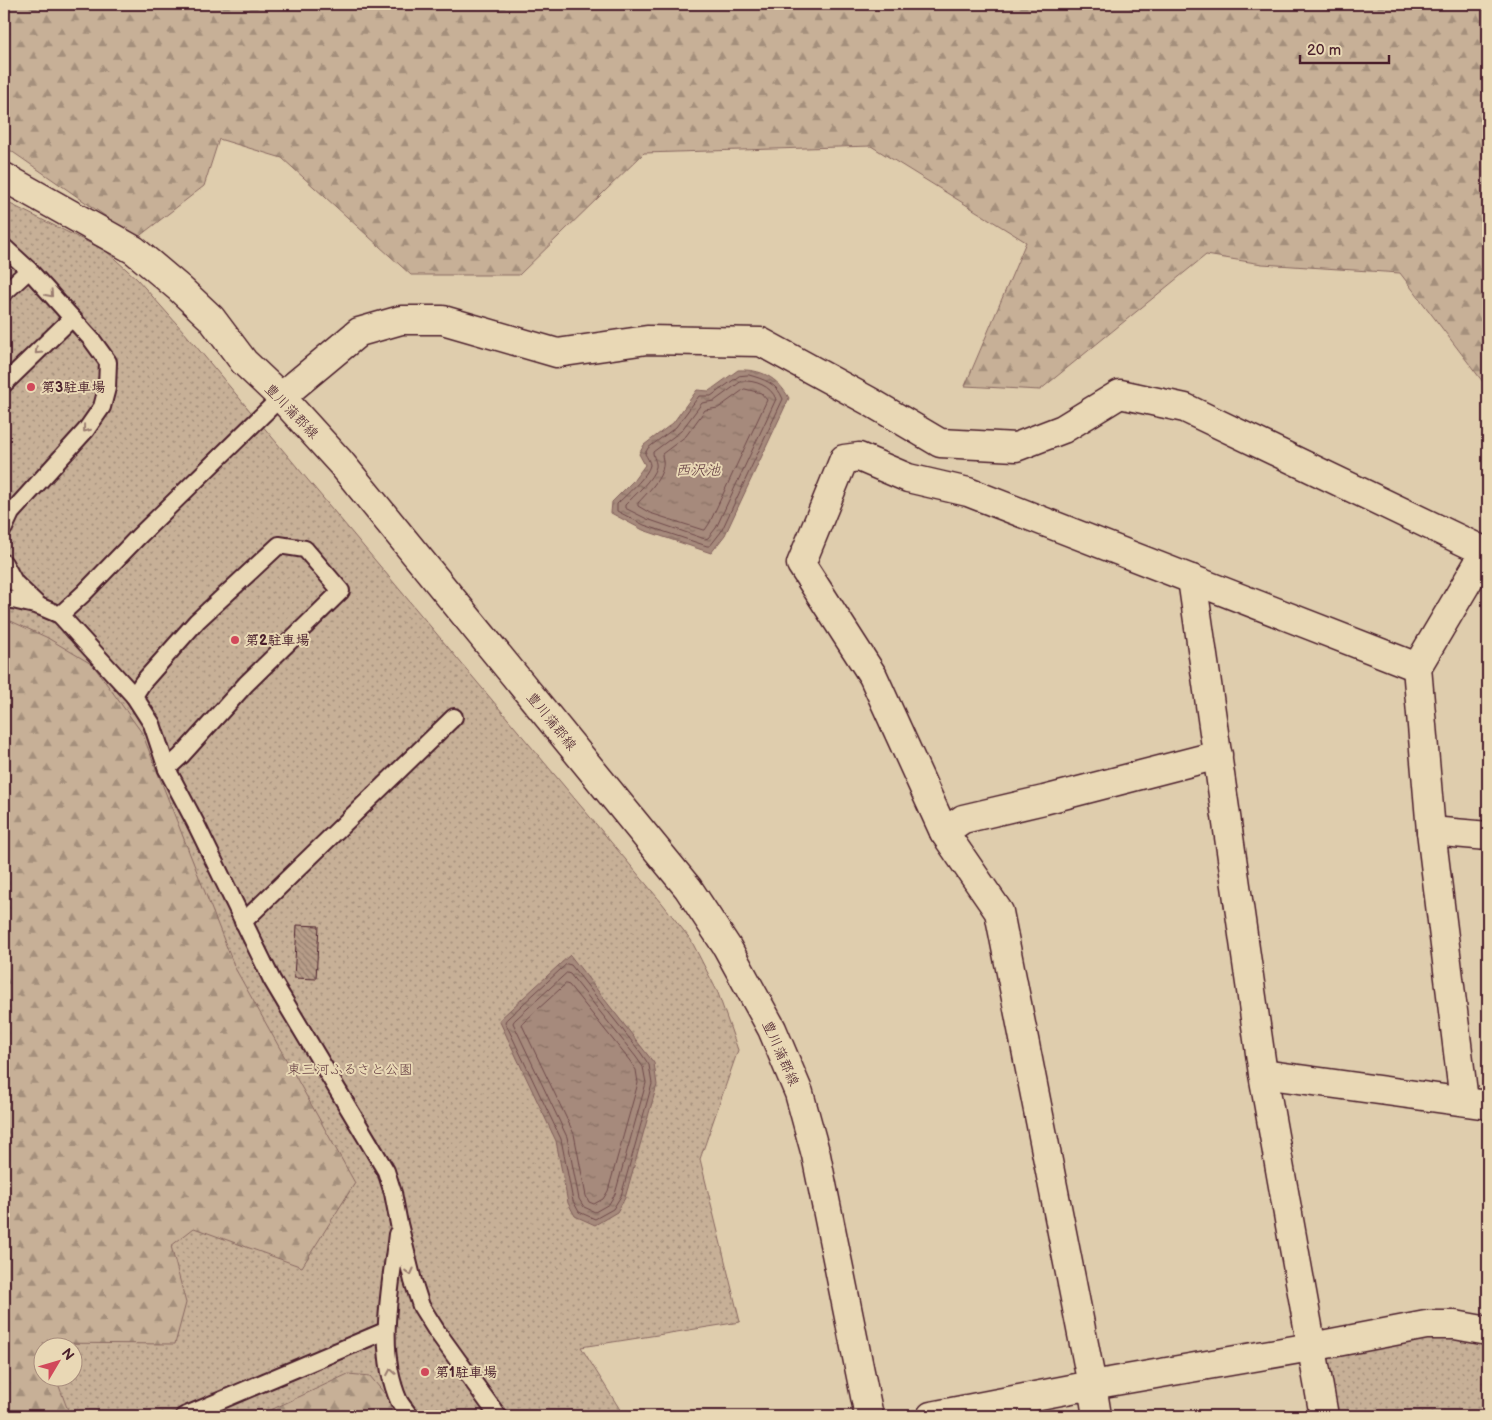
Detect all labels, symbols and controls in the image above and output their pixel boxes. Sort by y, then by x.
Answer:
scale bar [1300,32,1388,64]
text: 20 m [1307,41,1341,60]
one-way arrow [44,288,53,297]
one-way arrow [35,345,44,354]
place label: 第3駐車場 [41,379,105,396]
street label: 豊川蒲郡線 [261,380,322,442]
marker: 第3駐車場 [25,381,37,393]
one-way arrow [83,424,92,433]
water label: 西沢池 [675,461,721,480]
place label: 第2駐車場 [245,632,309,649]
marker: 第2駐車場 [229,634,241,646]
street label: 豊川蒲郡線 [523,689,580,754]
street label: 豊川蒲郡線 [759,1018,803,1089]
park label: 東三河ふるさと公園 [287,1061,413,1078]
one-way arrow [404,1267,415,1276]
north arrow [32,1338,82,1388]
text: N [58,1345,78,1364]
place label: 第1駐車場 [435,1364,497,1381]
marker: 第1駐車場 [419,1366,431,1378]
one-way arrow [386,1368,396,1377]

